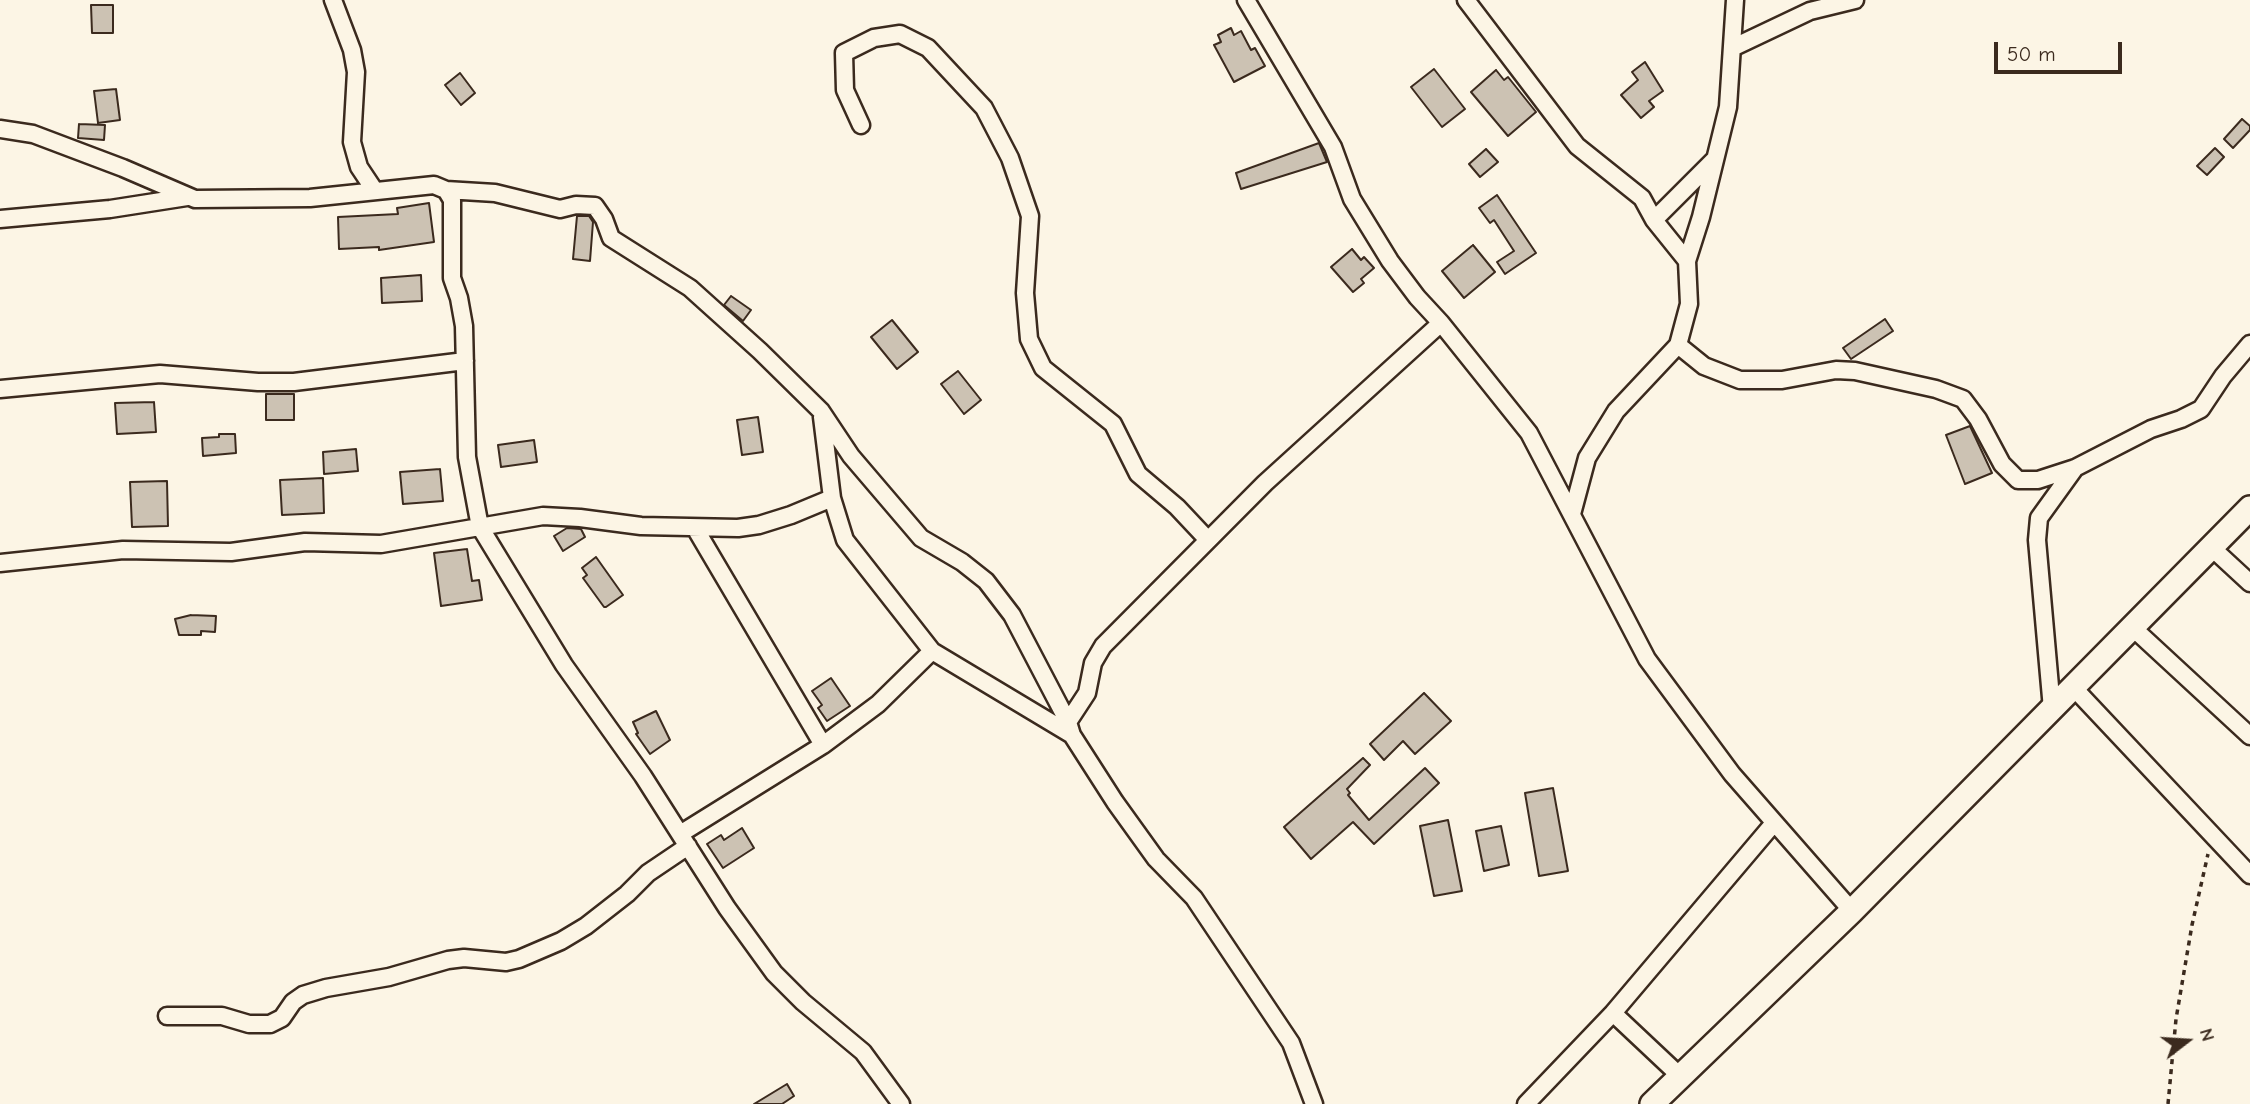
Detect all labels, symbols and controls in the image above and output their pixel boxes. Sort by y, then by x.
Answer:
scale bar [1998,28,2126,72]
text: 50 m [2007,42,2056,66]
north arrow [2152,1006,2222,1076]
text: N [2195,1026,2219,1044]

